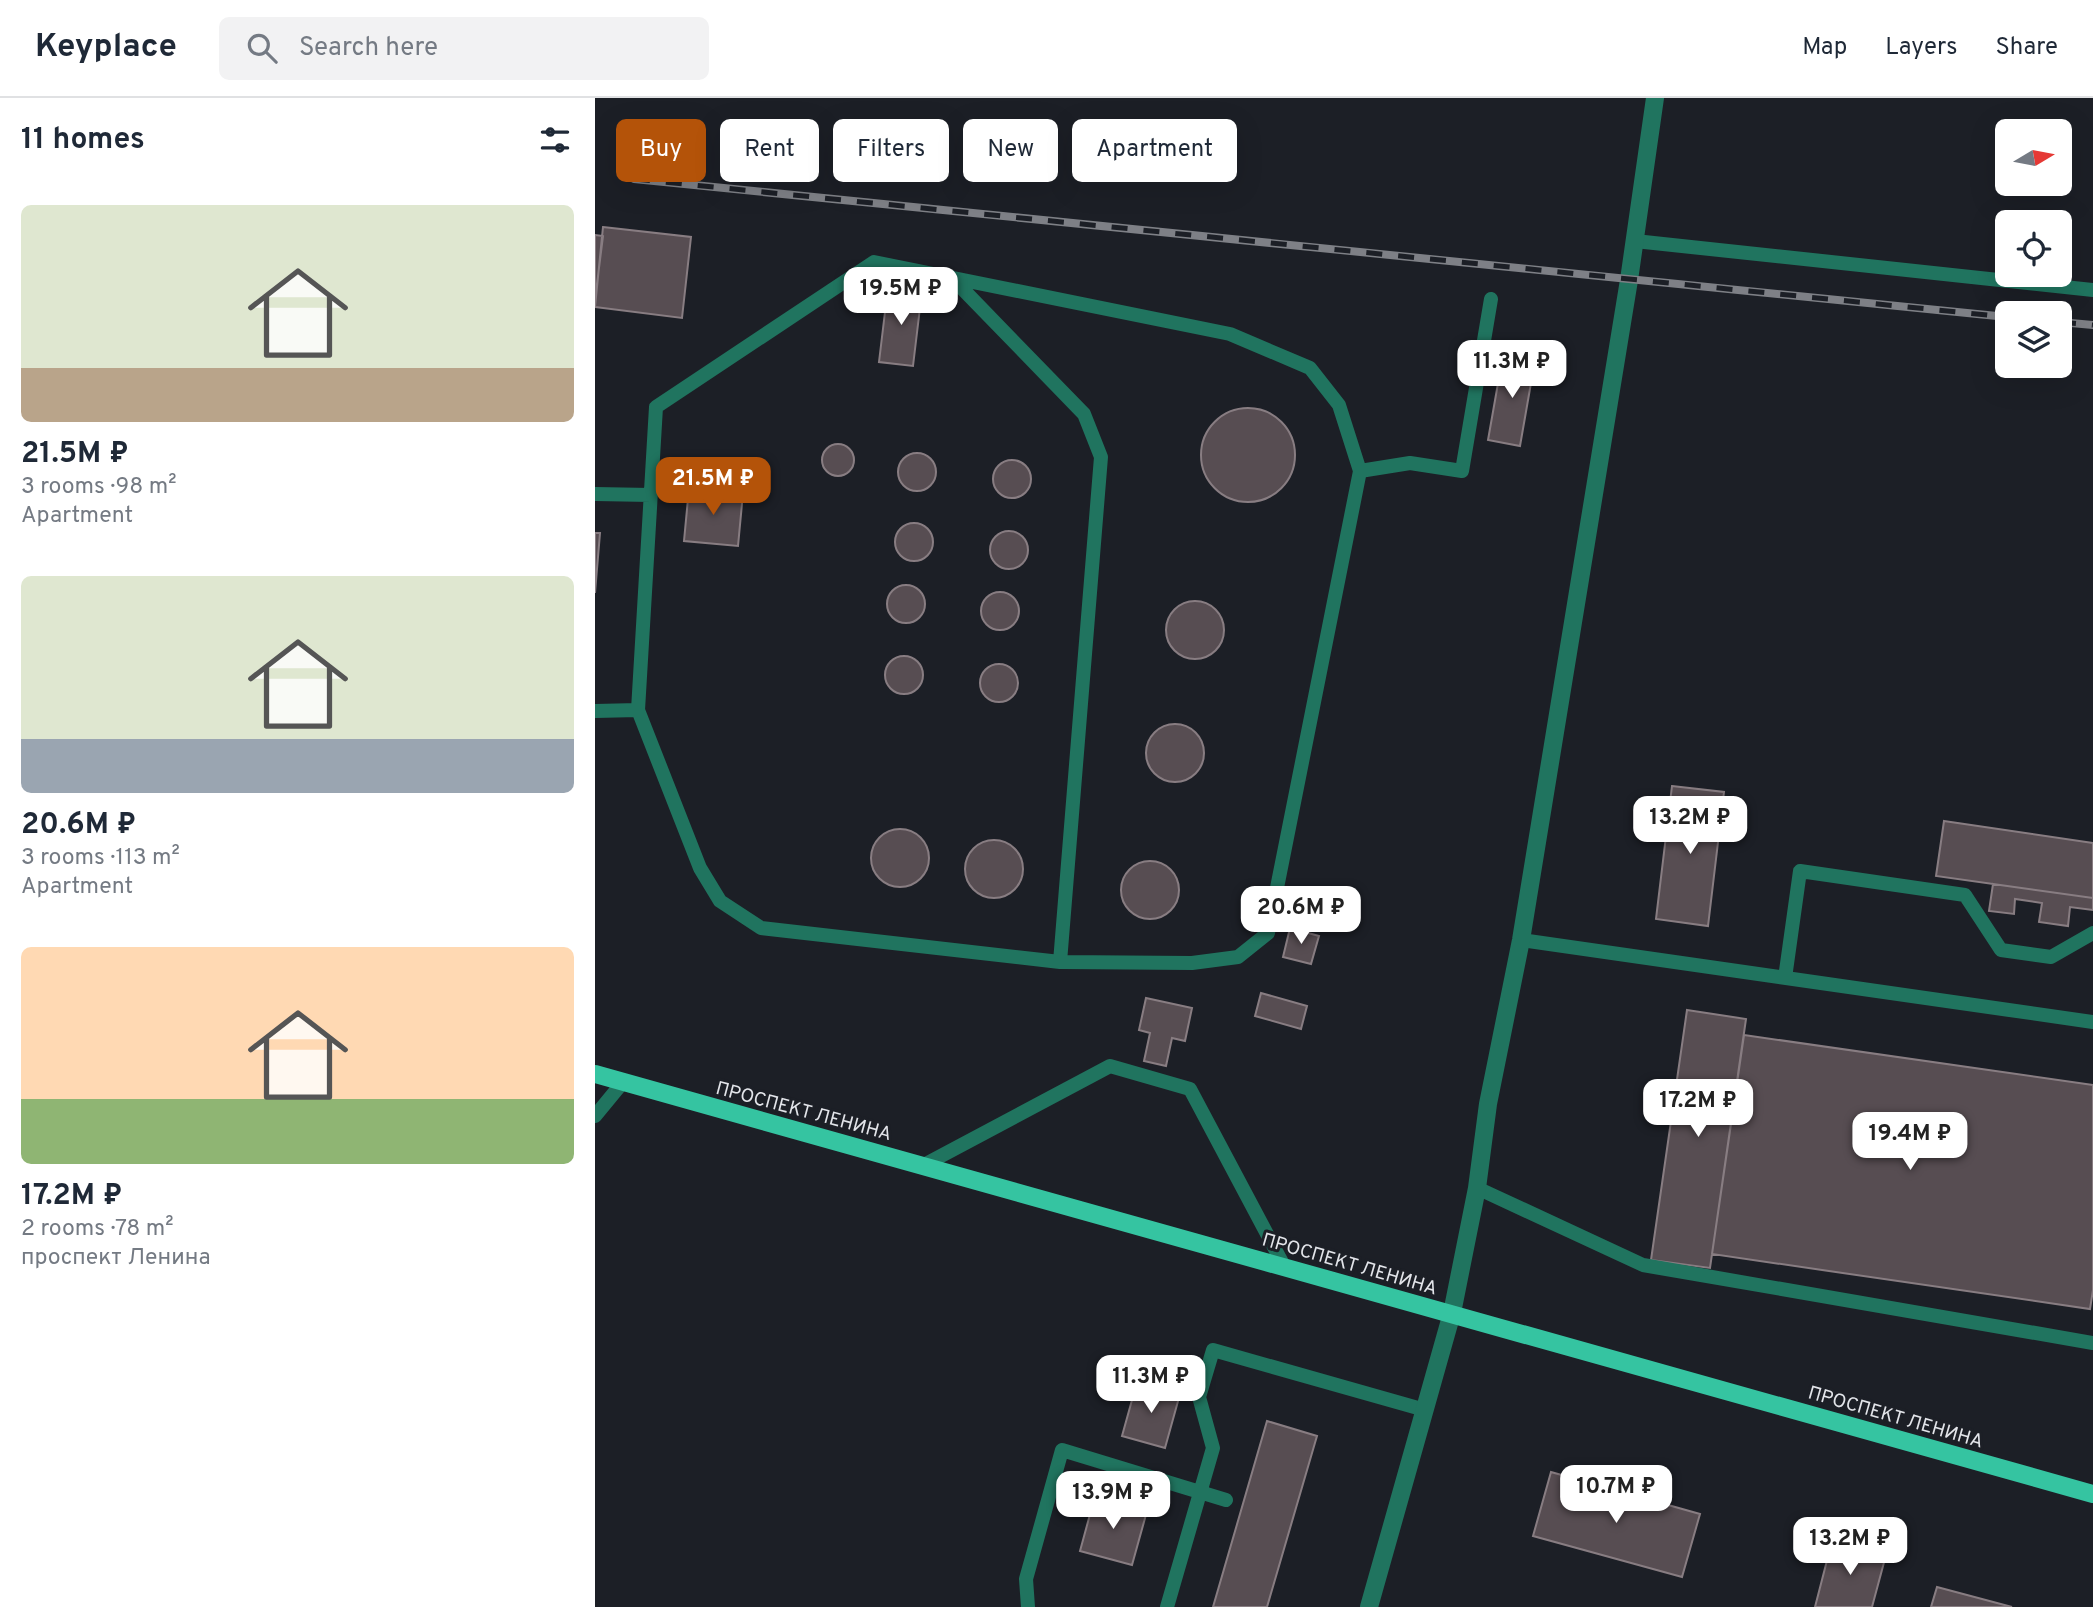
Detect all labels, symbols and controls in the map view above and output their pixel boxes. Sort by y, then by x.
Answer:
search box [219,17,709,80]
text: Keyplace [35,27,177,69]
icon: search [243,29,281,67]
text: Search here [299,32,438,65]
text: Map [1802,33,1847,63]
text: Layers [1885,33,1957,63]
text: Share [1995,33,2058,63]
chip: Buy [616,119,706,182]
chip: Rent [720,119,819,182]
chip: Filters [833,119,949,182]
chip: New [963,119,1058,182]
chip: Apartment [1072,119,1237,182]
north arrow [1995,119,2072,196]
map controls [1995,119,2072,378]
icon: filters [536,121,574,159]
text: 11 homes [21,122,145,159]
button: locate [1995,210,2072,287]
icon: home [235,250,361,376]
pin: 19.5M ₽ [836,268,966,327]
text: 19.5M ₽ [860,275,942,304]
button: layers [1995,301,2072,378]
pin: 11.3M ₽ [1447,341,1577,400]
text: 11.3M ₽ [1473,348,1551,377]
text: 21.5M ₽ [21,436,129,473]
pin: 21.5M ₽ [648,458,778,517]
text: 21.5M ₽ [672,465,754,494]
text: 3 rooms · 98 m² [21,473,177,502]
text: Apartment [21,502,133,531]
icon: home [235,621,361,747]
pin: 13.2M ₽ [1625,796,1755,856]
text: 13.2M ₽ [1649,804,1731,833]
text: 20.6M ₽ [21,807,136,844]
text: 3 rooms · 113 m² [21,844,180,873]
text: Apartment [21,873,133,902]
pin: 20.6M ₽ [1236,886,1366,946]
text: 20.6M ₽ [1257,894,1345,923]
icon: home [235,992,361,1118]
street label: ПРОСПЕКТ ЛЕНИНА [713,1077,894,1147]
pin: 17.2M ₽ [1633,1080,1763,1139]
text: 17.2M ₽ [1659,1087,1737,1116]
pin: 19.4M ₽ [1845,1112,1975,1172]
text: 19.4M ₽ [1868,1120,1952,1149]
text: 17.2M ₽ [21,1178,122,1215]
text: 2 rooms · 78 m² [21,1215,174,1244]
street label: ПРОСПЕКТ ЛЕНИНА [1259,1228,1440,1301]
text: проспект Ленина [21,1244,211,1273]
pin: 11.3M ₽ [1086,1356,1216,1415]
text: 11.3M ₽ [1112,1363,1190,1392]
street label: ПРОСПЕКТ ЛЕНИНА [1805,1381,1986,1454]
pin: 10.7M ₽ [1551,1466,1681,1525]
pin: 13.9M ₽ [1048,1472,1178,1531]
text: 10.7M ₽ [1576,1473,1656,1502]
text: 13.9M ₽ [1072,1479,1154,1508]
pin: 13.2M ₽ [1785,1518,1915,1577]
text: 13.2M ₽ [1809,1525,1891,1554]

